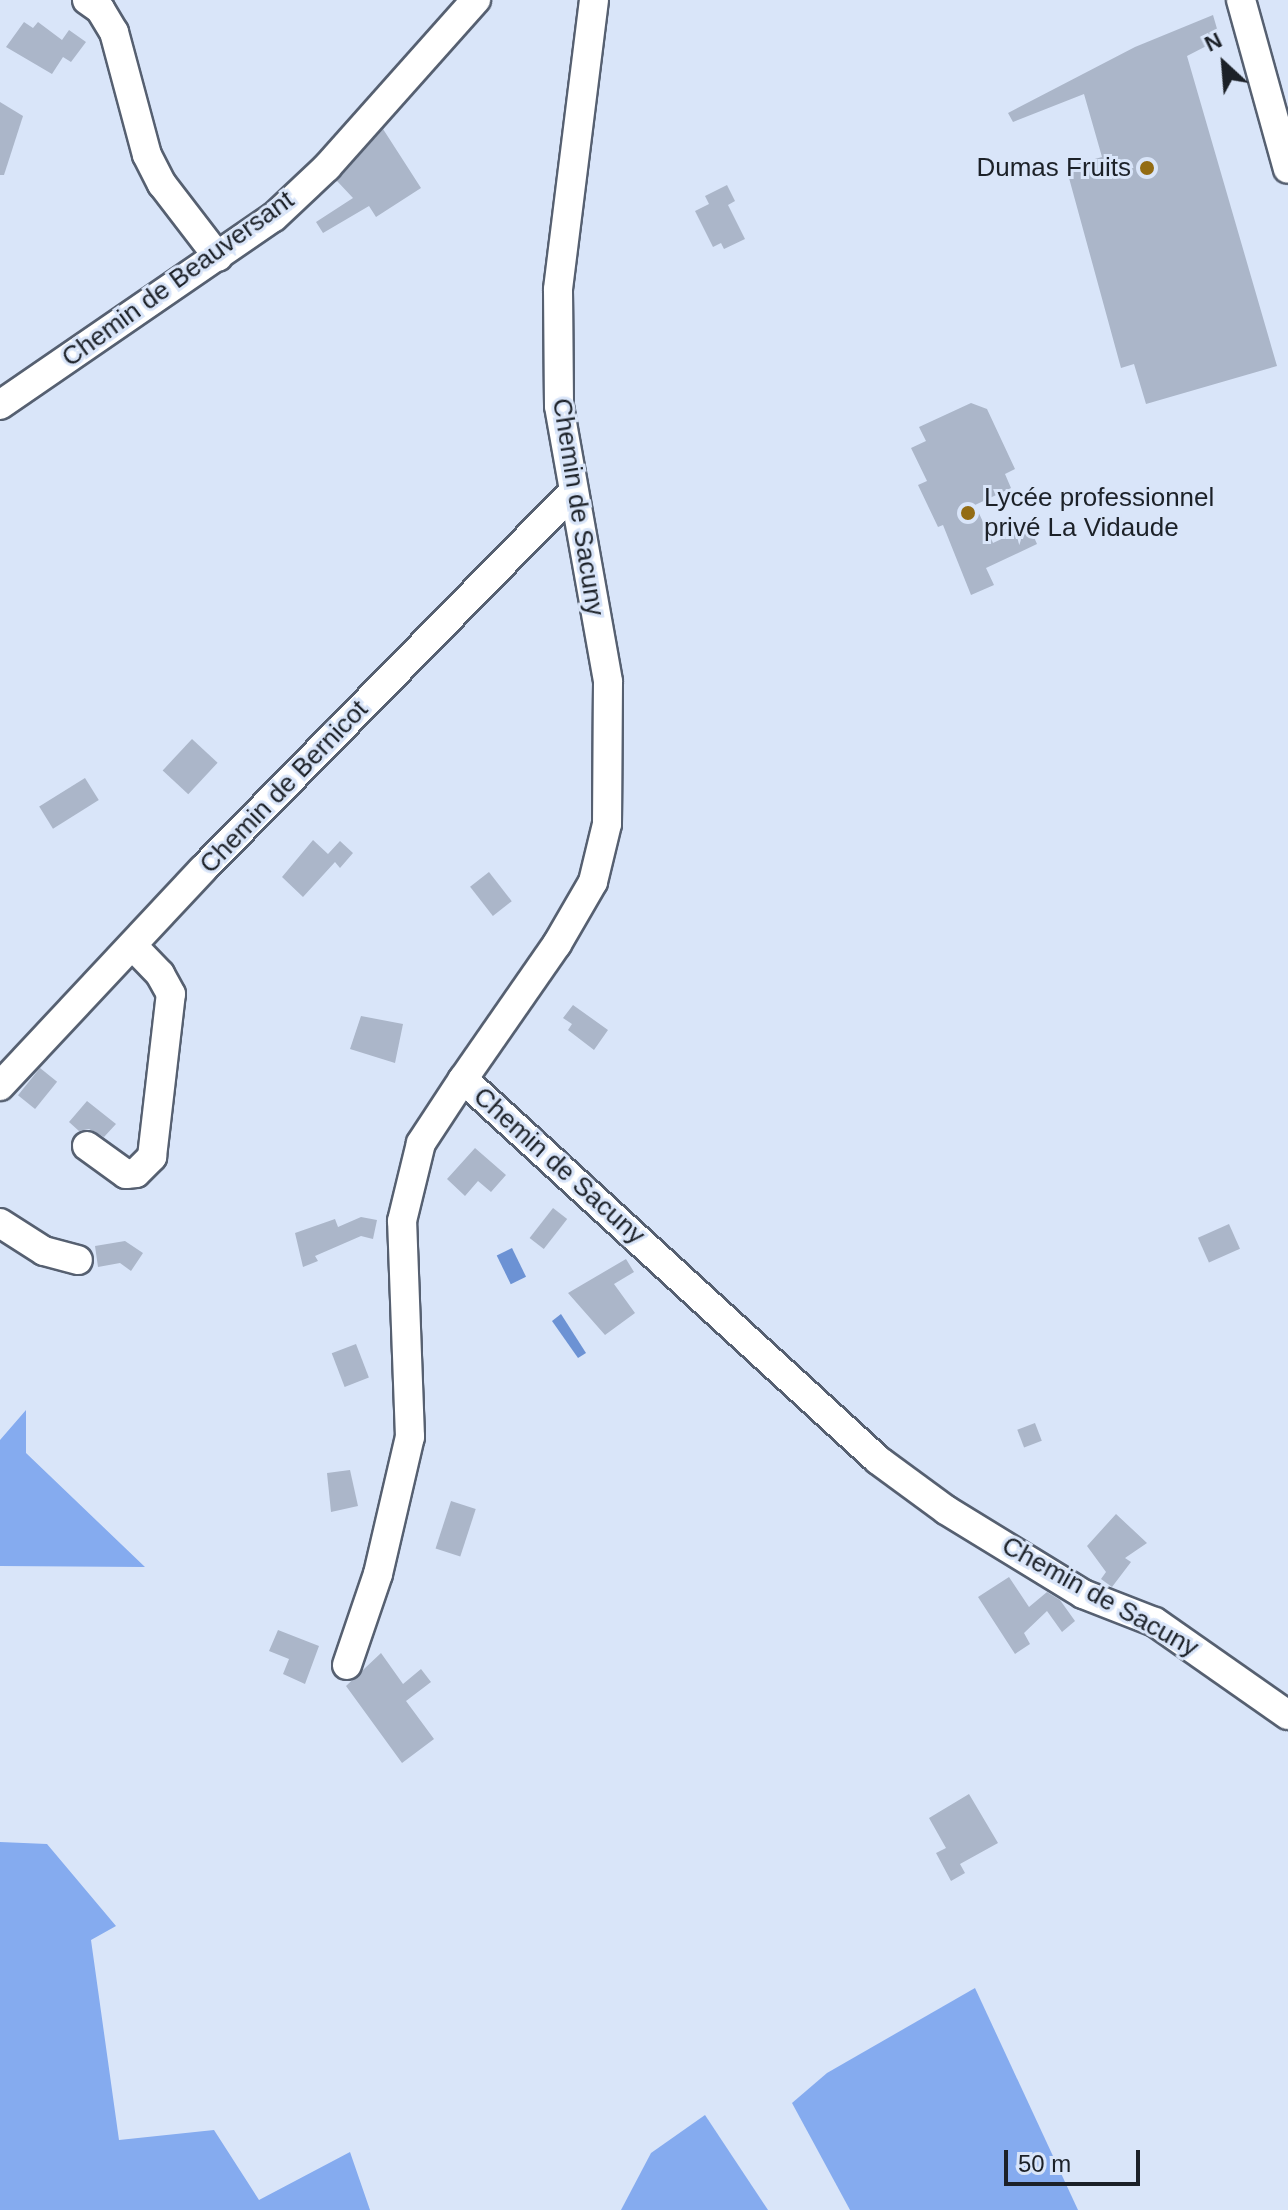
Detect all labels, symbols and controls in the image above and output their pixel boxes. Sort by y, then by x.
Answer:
north arrow [1184,24,1264,104]
text: N [1201,27,1226,57]
place label: Dumas Fruits [976,152,1131,184]
marker: Dumas Fruits [1138,159,1156,177]
street label: Chemin de Beauversant [56,184,300,374]
street label: Chemin de Sacuny [545,396,611,618]
place label: Lycée professionnel privé La Vidaude [984,482,1214,544]
marker: Lycée professionnel privé La Vidaude [959,504,977,522]
street label: Chemin de Bernicot [193,694,375,880]
street label: Chemin de Sacuny [467,1081,651,1251]
street label: Chemin de Sacuny [996,1530,1204,1664]
scale bar [1008,2134,1144,2184]
text: 50 m [1018,2150,1071,2177]

